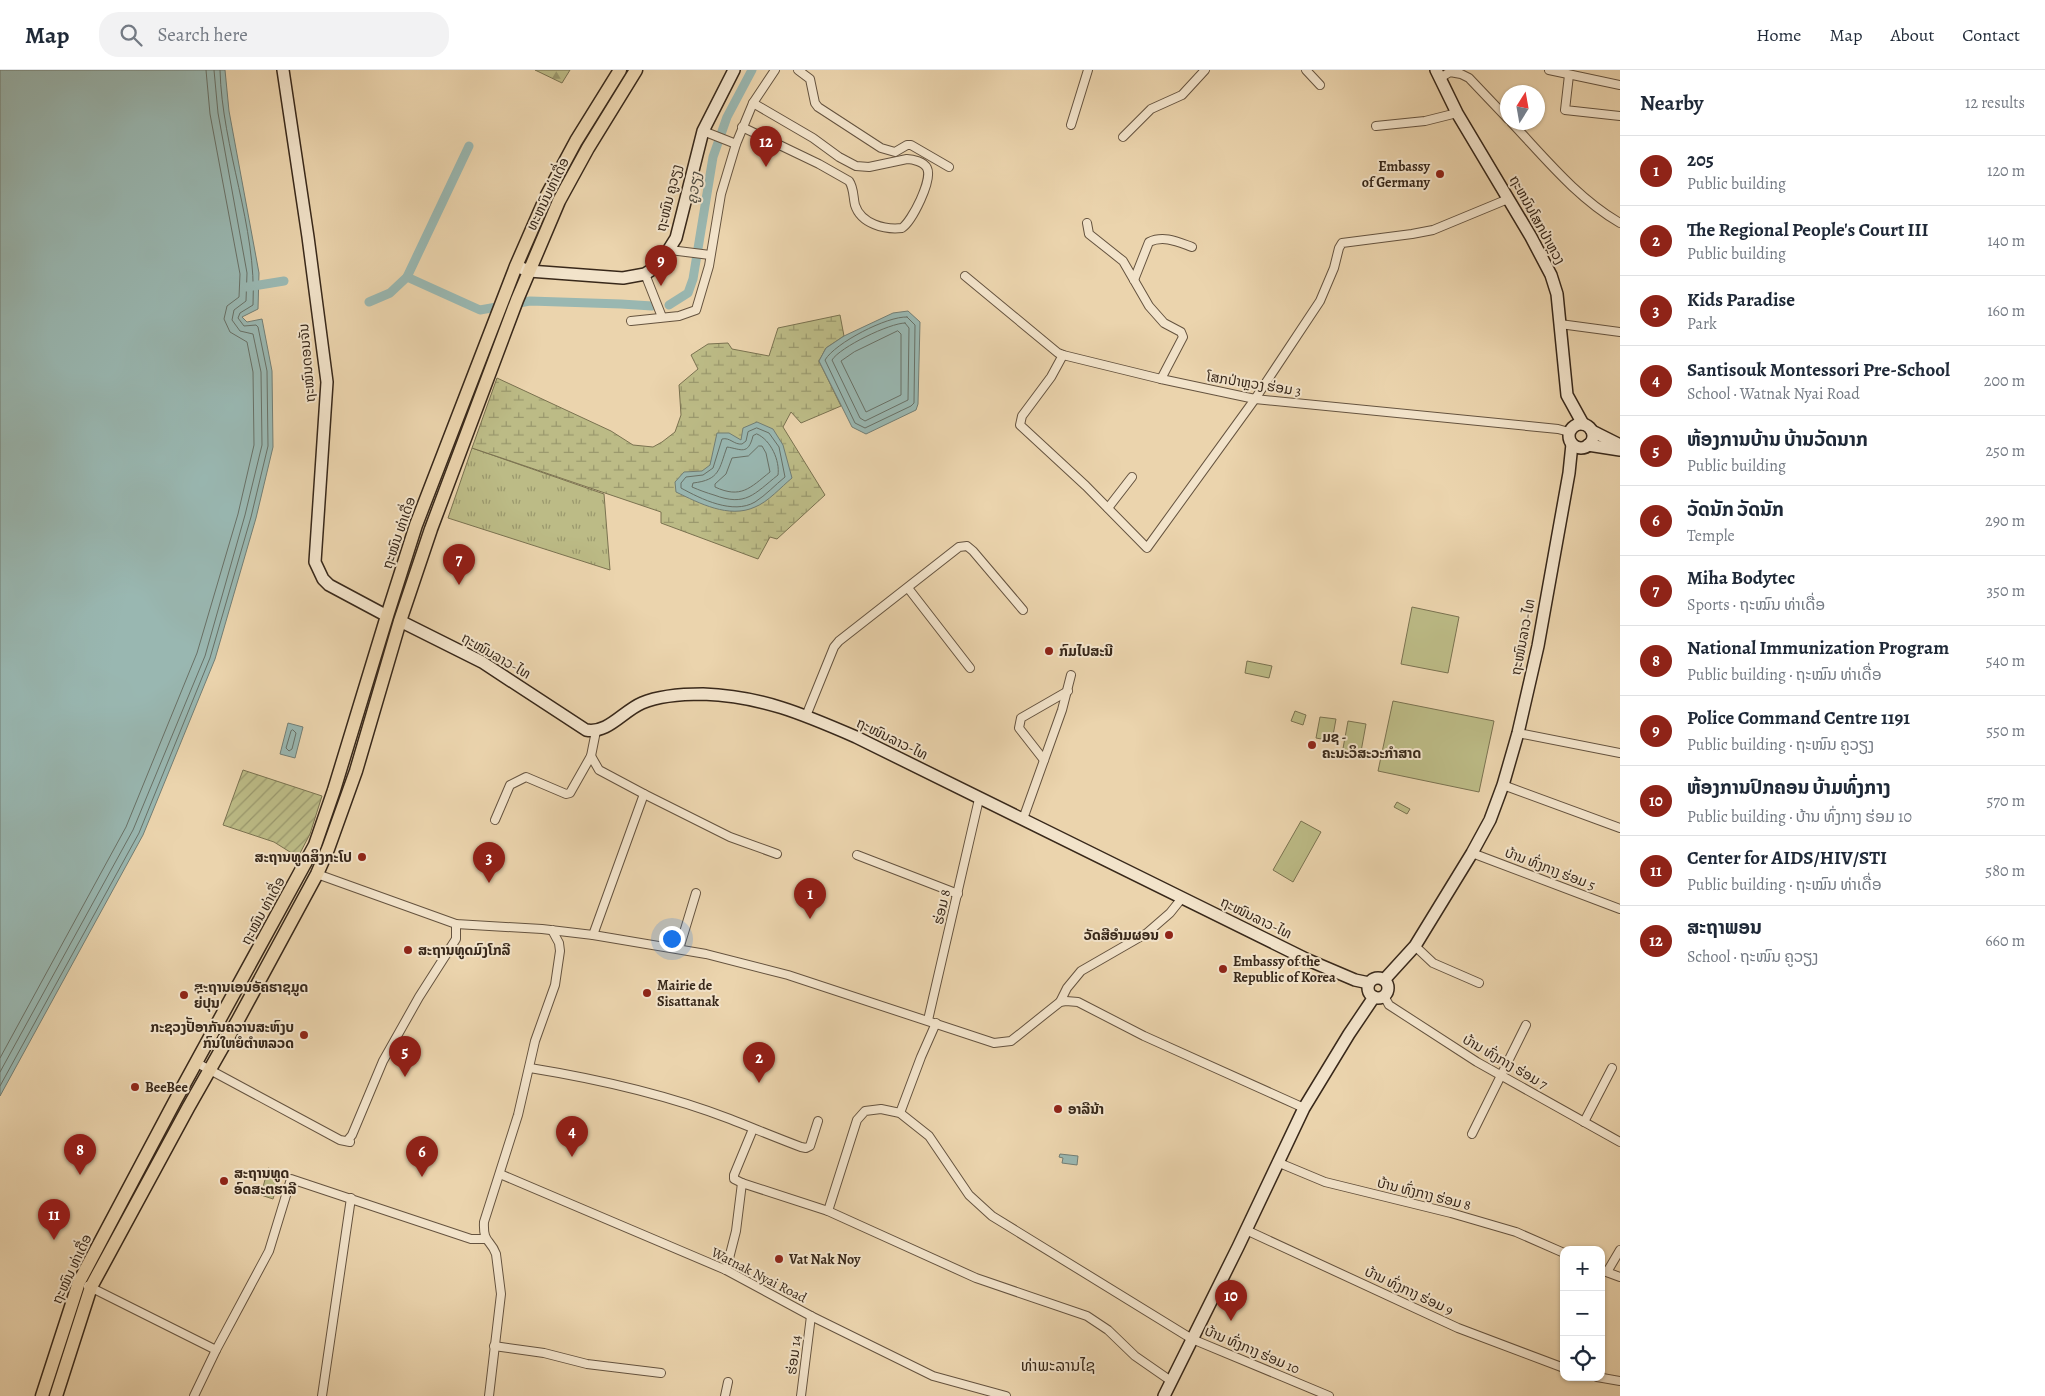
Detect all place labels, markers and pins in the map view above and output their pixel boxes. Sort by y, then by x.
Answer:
pin: 12 [750,126,782,167]
place label: Embassy of Germany [1362,157,1430,192]
marker: Embassy of Germany [1434,168,1446,180]
pin: 9 [645,245,677,286]
pin: 7 [443,544,475,585]
place label: ກົມໄປສະນີ [1059,642,1113,661]
marker: ກົມໄປສະນີ [1043,645,1055,657]
place label: ມຊ - ຄະນະວິສະວະກຳສາດ [1322,728,1421,763]
marker: ມຊ - ຄະນະວິສະວະກຳສາດ [1306,739,1318,751]
pin: 3 [473,842,505,883]
place label: ສະຖານທູດສິງກະໂປ [255,848,352,867]
marker: ສະຖານທູດສິງກະໂປ [356,851,368,863]
pin: 1 [794,878,826,919]
place label: ວັດສີອຳມຜອນ [1084,926,1159,945]
marker: ວັດສີອຳມຜອນ [1163,929,1175,941]
place label: ສະຖານທູດມົງໂກລີ [418,941,511,960]
marker: ສະຖານທູດມົງໂກລີ [402,944,414,956]
place label: Embassy of the Republic of Korea [1233,952,1336,987]
marker: Embassy of the Republic of Korea [1217,963,1229,975]
place label: Mairie de Sisattanak [657,976,720,1011]
place label: ສະຖານເອນອັຄຮາຊມູດ ຍ່ົປຸນ [194,978,308,1013]
marker: Mairie de Sisattanak [641,987,653,999]
marker: ສະຖານເອນອັຄຮາຊມູດ ຍ່ົປຸນ [178,989,190,1001]
place label: ກະຊວງປັັອາກັນຄວານສະຫົງບ ກົນໃຫຍໍຕຳຫລວດ [150,1016,294,1053]
marker: ກະຊວງປັັອາກັນຄວານສະຫົງບ ກົນໃຫຍໍຕຳຫລວດ [298,1029,310,1041]
pin: 5 [389,1036,421,1077]
pin: 2 [743,1042,775,1083]
place label: BeeBee [145,1078,188,1097]
marker: BeeBee [129,1081,141,1093]
place label: ອາລີນ້າ [1068,1100,1104,1119]
marker: ອາລີນ້າ [1052,1103,1064,1115]
pin: 4 [556,1116,588,1157]
pin: 8 [64,1134,96,1175]
pin: 6 [406,1136,438,1177]
place label: ສະຖານທູດ ອົດສະຕຮາລີ [234,1164,297,1199]
marker: ສະຖານທູດ ອົດສະຕຮາລີ [218,1175,230,1187]
pin: 11 [38,1199,70,1240]
place label: Vat Nak Noy [788,1250,861,1269]
marker: Vat Nak Noy [773,1253,785,1265]
pin: 10 [1215,1280,1247,1321]

